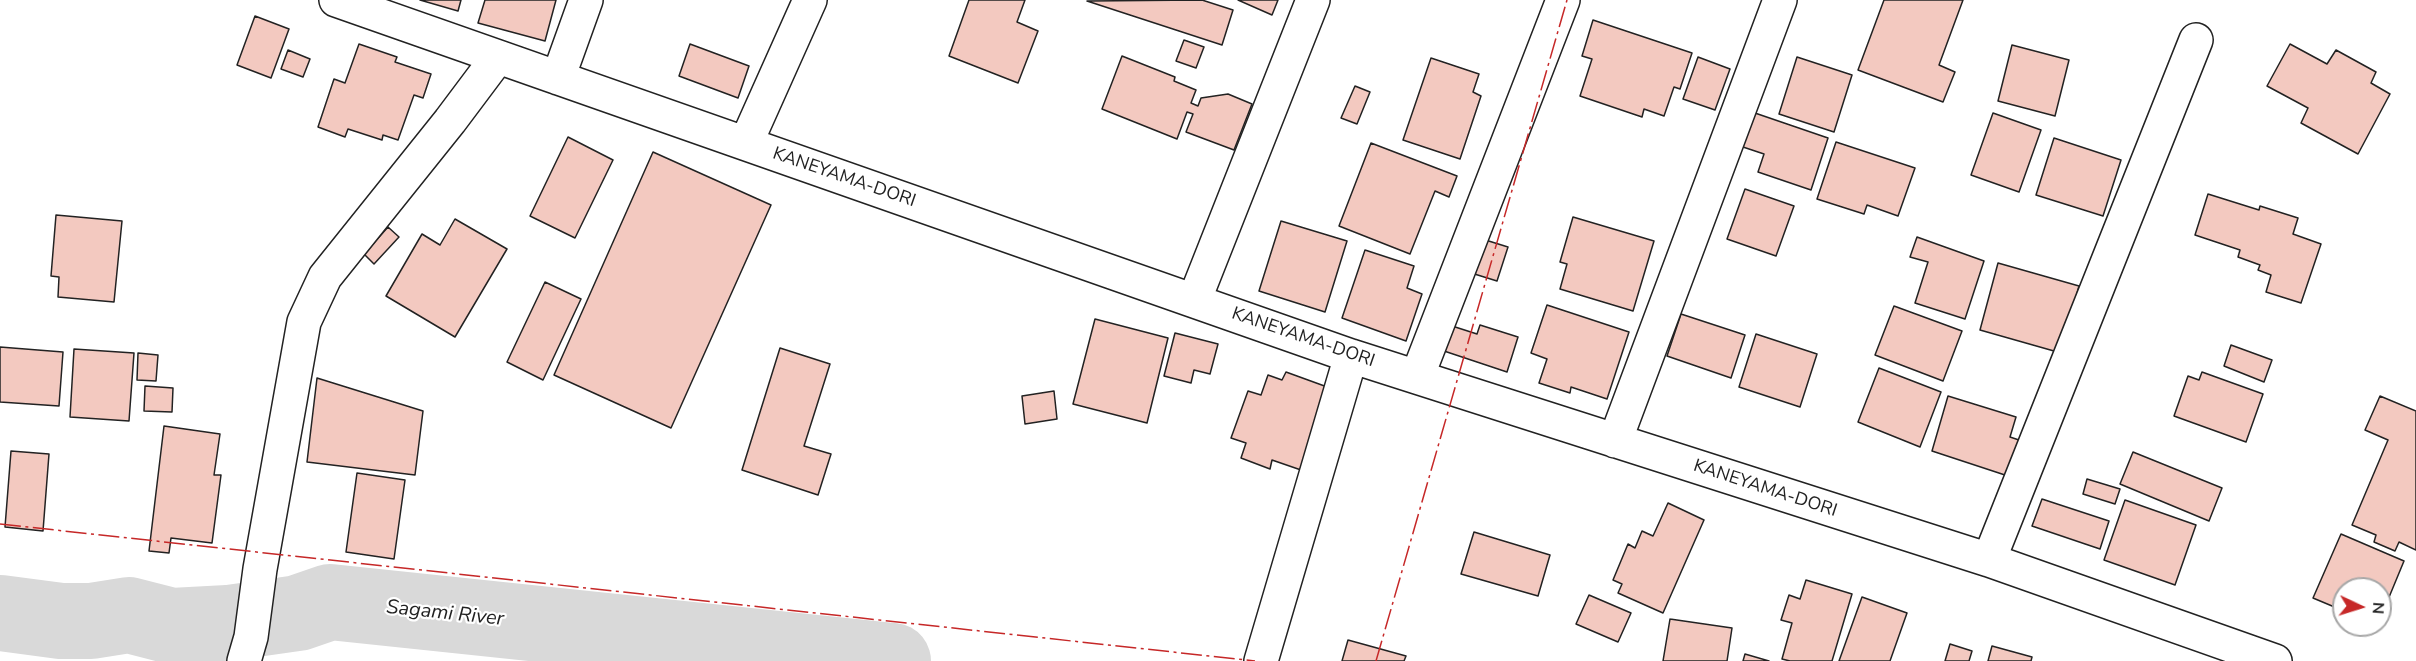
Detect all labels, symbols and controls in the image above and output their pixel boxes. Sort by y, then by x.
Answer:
street label: KANEYAMA-DORI [770,143,918,213]
street label: KANEYAMA-DORI [1229,303,1377,373]
street label: KANEYAMA-DORI [1690,456,1840,522]
north arrow [2332,577,2392,637]
water label: Sagami River [385,596,505,632]
text: N [2367,601,2389,615]

